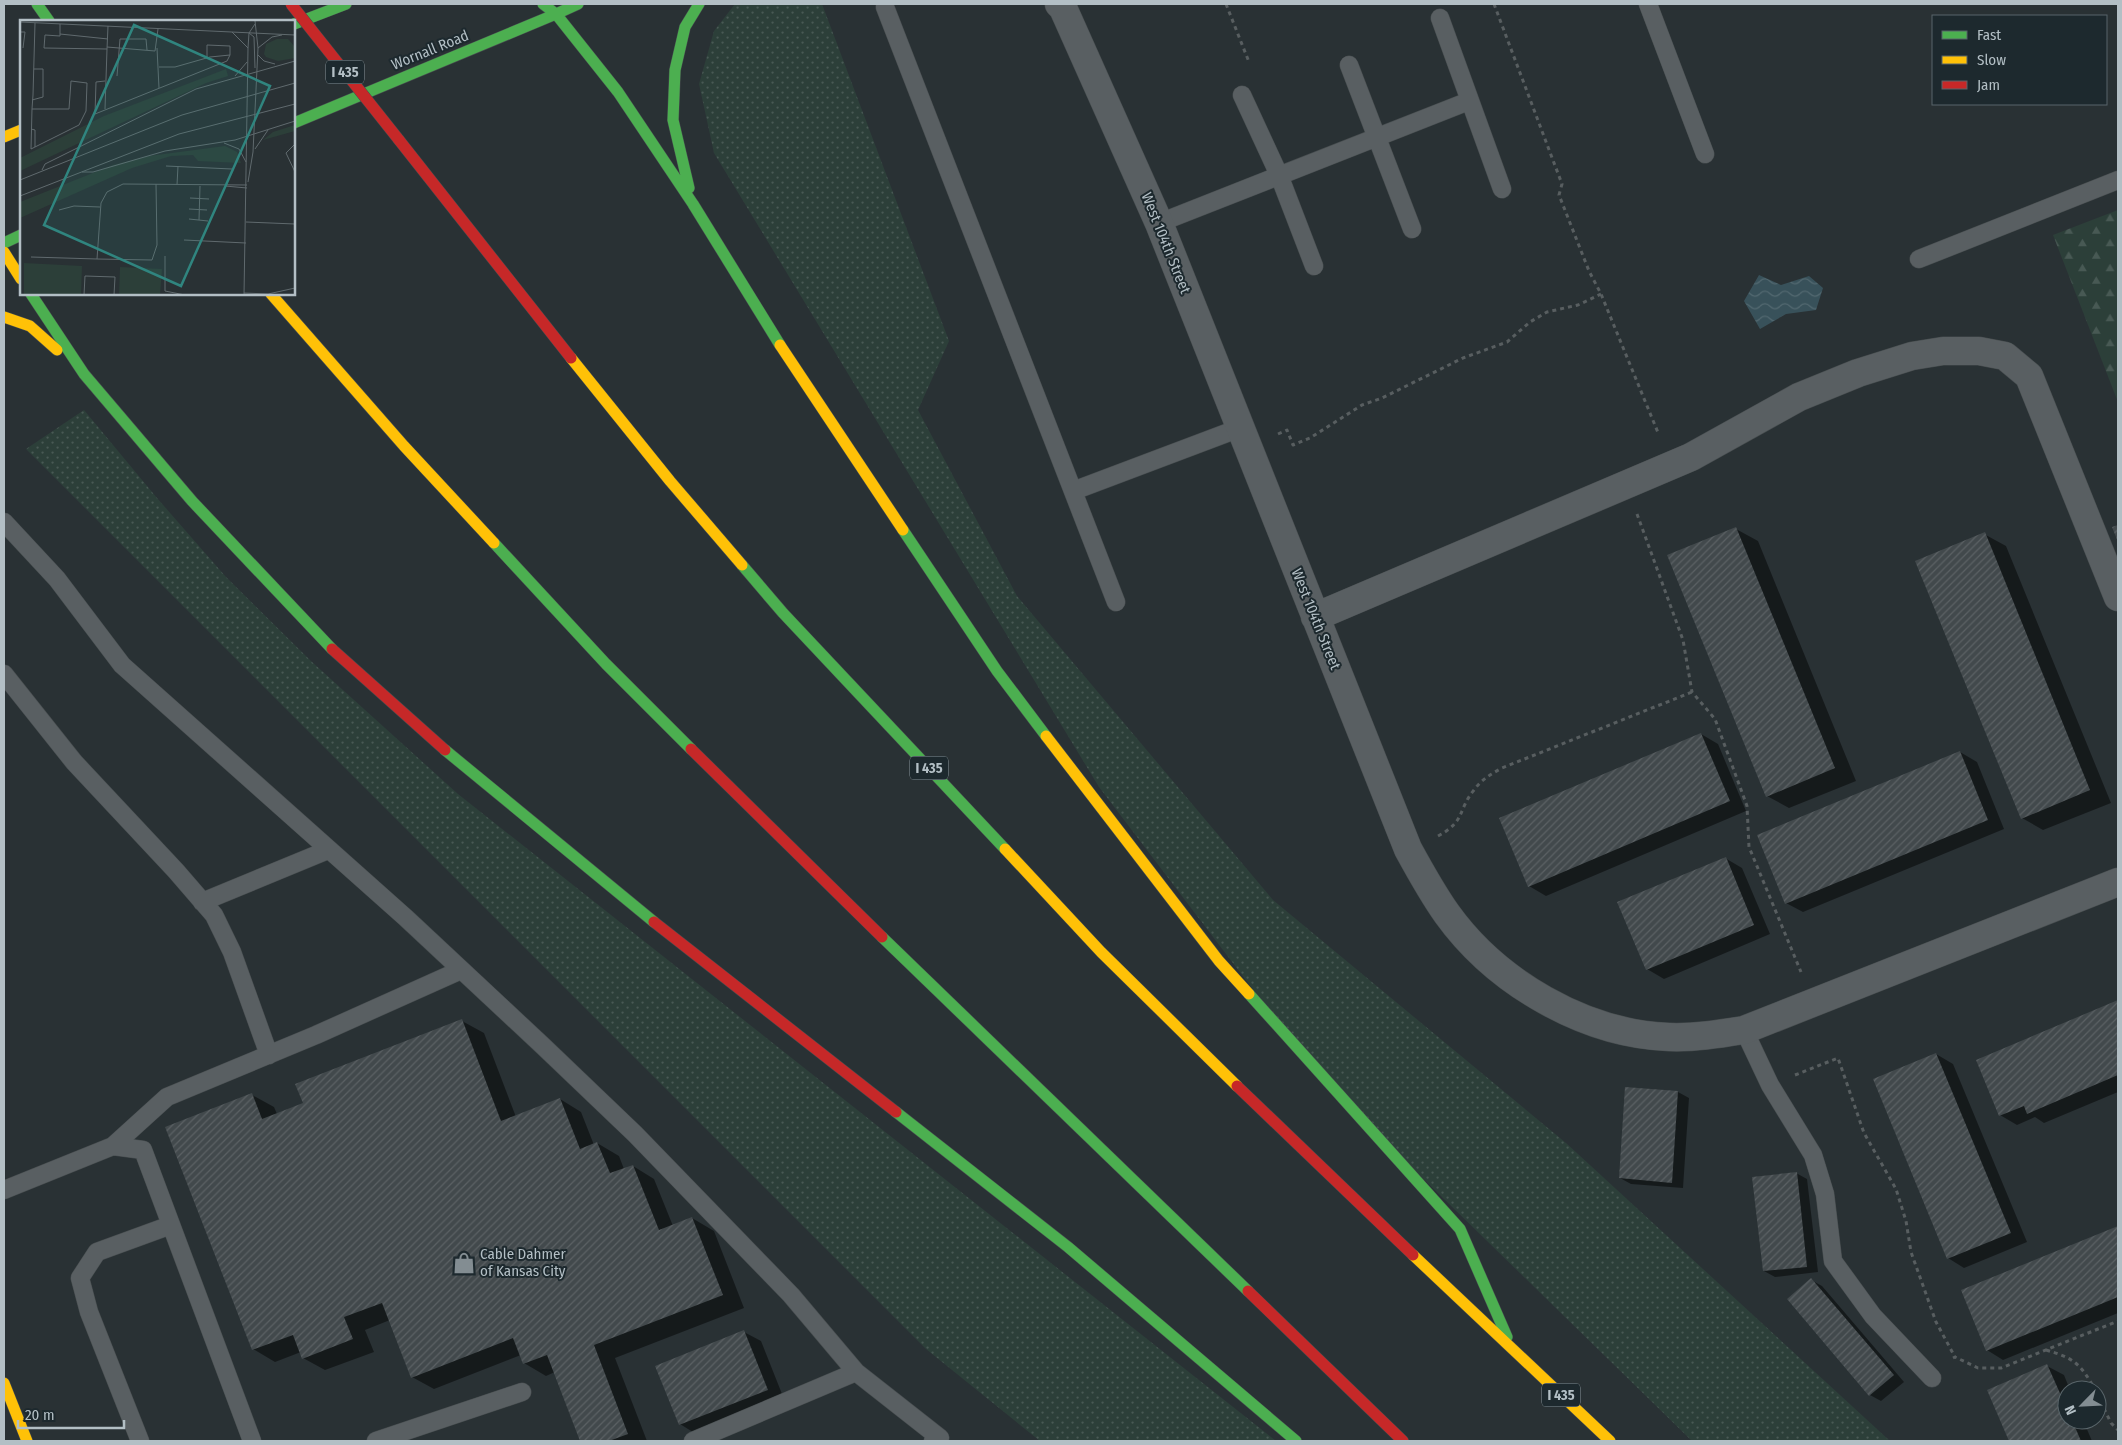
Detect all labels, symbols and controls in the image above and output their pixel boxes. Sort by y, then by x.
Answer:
legend [1932,15,2107,105]
inset map [20,20,295,295]
street label: Wornall Road [389,26,471,74]
text: Fast [1977,26,2001,44]
text: Slow [1977,51,2006,69]
road number: I 435 [326,61,364,84]
text: Jam [1977,76,2000,94]
street label: West 104th Street [1138,190,1195,296]
street label: West 104th Street [1288,566,1345,672]
road number: I 435 [910,756,948,780]
place label: Cable Dahmer of Kansas City [480,1245,566,1280]
shop icon: Cable Dahmer of Kansas City [451,1250,477,1276]
north arrow [2057,1380,2107,1430]
road number: I 435 [1542,1384,1580,1406]
scale bar [18,1398,124,1430]
text: N [2061,1403,2080,1417]
text: 20 m [25,1406,55,1424]

